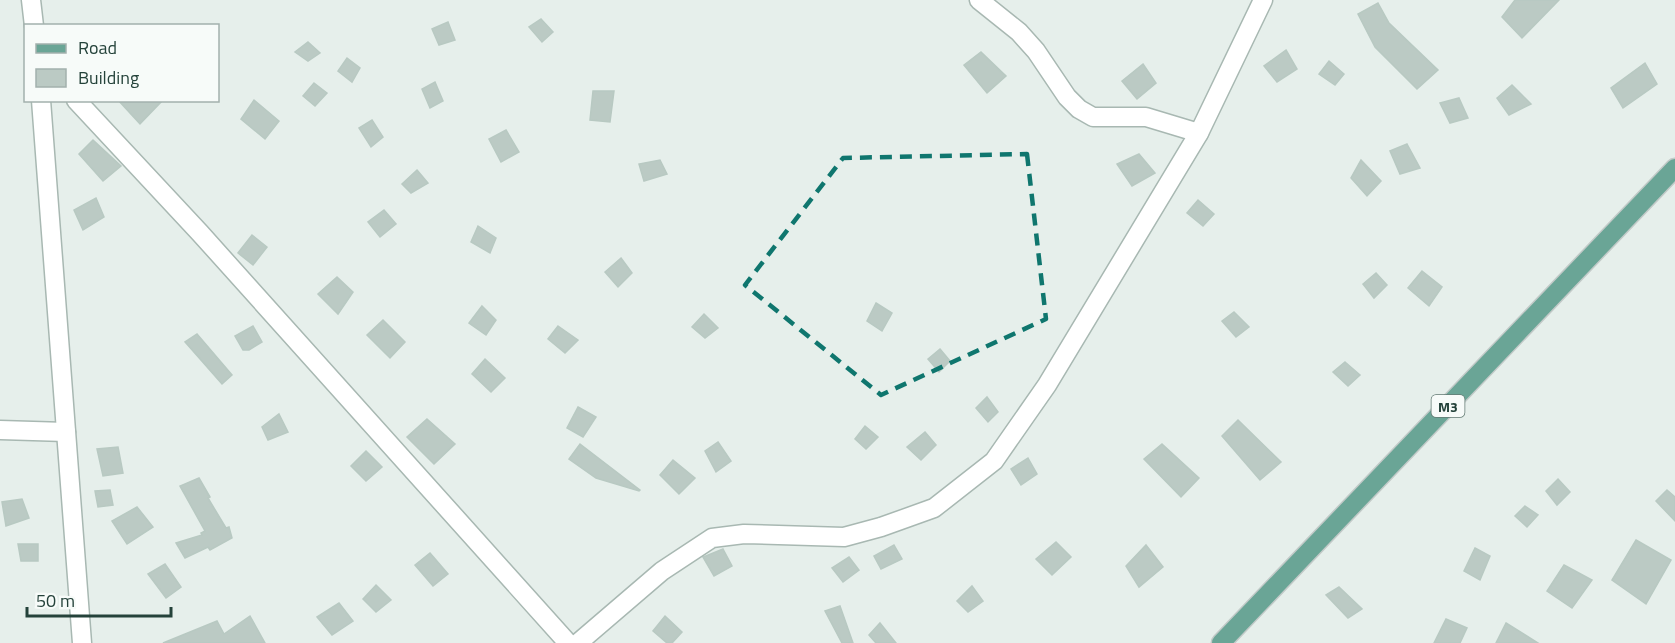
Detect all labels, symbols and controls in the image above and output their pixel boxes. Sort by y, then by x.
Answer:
legend [24,24,219,102]
text: Road [78,34,117,61]
text: Building [78,64,139,91]
road number: M3 [1432,395,1464,417]
scale bar [27,580,171,618]
text: 50 m [36,587,75,614]

